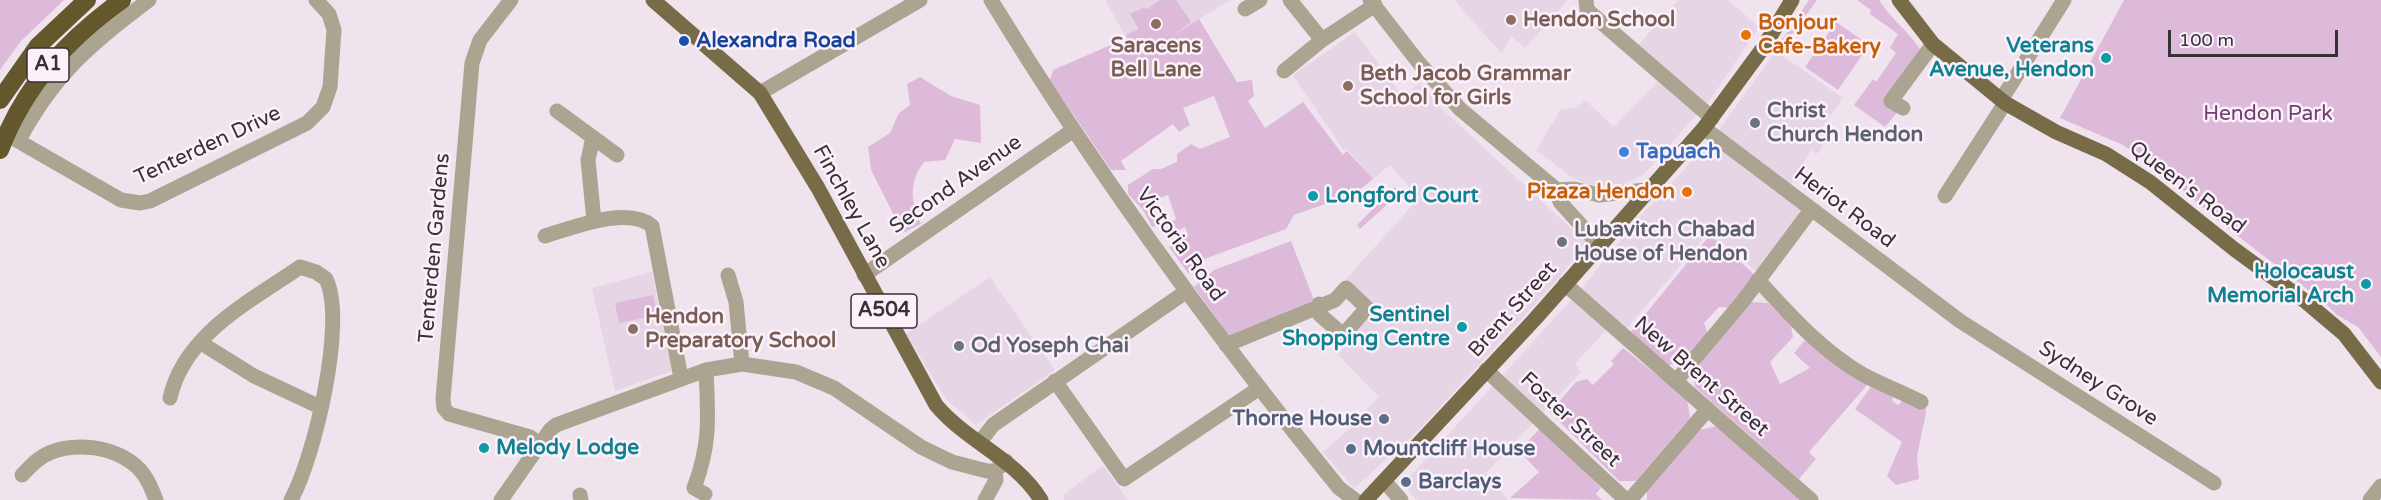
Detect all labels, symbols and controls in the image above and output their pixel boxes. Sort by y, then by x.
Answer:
place label: Hendon School [1523,7,1675,33]
place label: Bonjour Cafe-Bakery [1758,10,1881,60]
marker: Hendon School [1504,13,1518,27]
marker: Saracens Bell Lane [1149,17,1163,31]
scale bar [2171,18,2340,56]
place label: Alexandra Road [696,28,856,54]
marker: Bonjour Cafe-Bakery [1739,28,1753,42]
text: 100 m [2179,29,2234,51]
place label: Saracens Bell Lane [1111,33,1201,83]
place label: Veterans Avenue, Hendon [1929,33,2094,83]
marker: Alexandra Road [677,34,691,48]
road number: A1 [27,48,69,82]
marker: Veterans Avenue, Hendon [2099,51,2113,65]
place label: Beth Jacob Grammar School for Girls [1360,61,1571,111]
marker: Beth Jacob Grammar School for Girls [1341,79,1355,93]
place label: Christ Church Hendon [1767,98,1923,148]
street label: Tenterden Drive [131,101,285,191]
park label: Hendon Park [2203,101,2333,127]
marker: Christ Church Hendon [1748,116,1762,130]
street label: Second Avenue [885,130,1027,240]
street label: Queen's Road [2124,136,2250,240]
place label: Tapuach [1636,139,1721,165]
street label: Finchley Lane [807,141,895,273]
marker: Tapuach [1617,145,1631,159]
street label: Tenterden Gardens [414,152,456,344]
street label: Heriot Road [1789,162,1899,254]
place label: Pizaza Hendon [1527,179,1675,205]
street label: Victoria Road [1130,183,1230,307]
place label: Longford Court [1325,183,1478,209]
marker: Pizaza Hendon [1680,185,1694,199]
marker: Longford Court [1306,189,1320,203]
place label: Lubavitch Chabad House of Hendon [1574,217,1755,267]
marker: Lubavitch Chabad House of Hendon [1555,235,1569,249]
street label: Brent Street [1463,257,1563,363]
place label: Holocaust Memorial Arch [2207,259,2354,309]
marker: Holocaust Memorial Arch [2359,277,2373,291]
road number: A504 [851,294,917,328]
place label: Sentinel Shopping Centre [1282,302,1450,352]
place label: Hendon Preparatory School [645,304,836,354]
street label: New Brent Street [1628,312,1774,442]
marker: Sentinel Shopping Centre [1455,320,1469,334]
marker: Hendon Preparatory School [626,322,640,336]
place label: Od Yoseph Chai [971,333,1129,359]
street label: Sydney Grove [2034,336,2162,432]
marker: Od Yoseph Chai [952,339,966,353]
street label: Foster Street [1515,367,1625,473]
place label: Thorne House [1233,406,1372,432]
marker: Thorne House [1377,412,1391,426]
place label: Melody Lodge [496,435,639,461]
place label: Mountcliff House [1363,436,1535,462]
marker: Melody Lodge [477,441,491,455]
marker: Mountcliff House [1344,442,1358,456]
place label: Barclays [1418,469,1501,495]
marker: Barclays [1399,475,1413,489]

